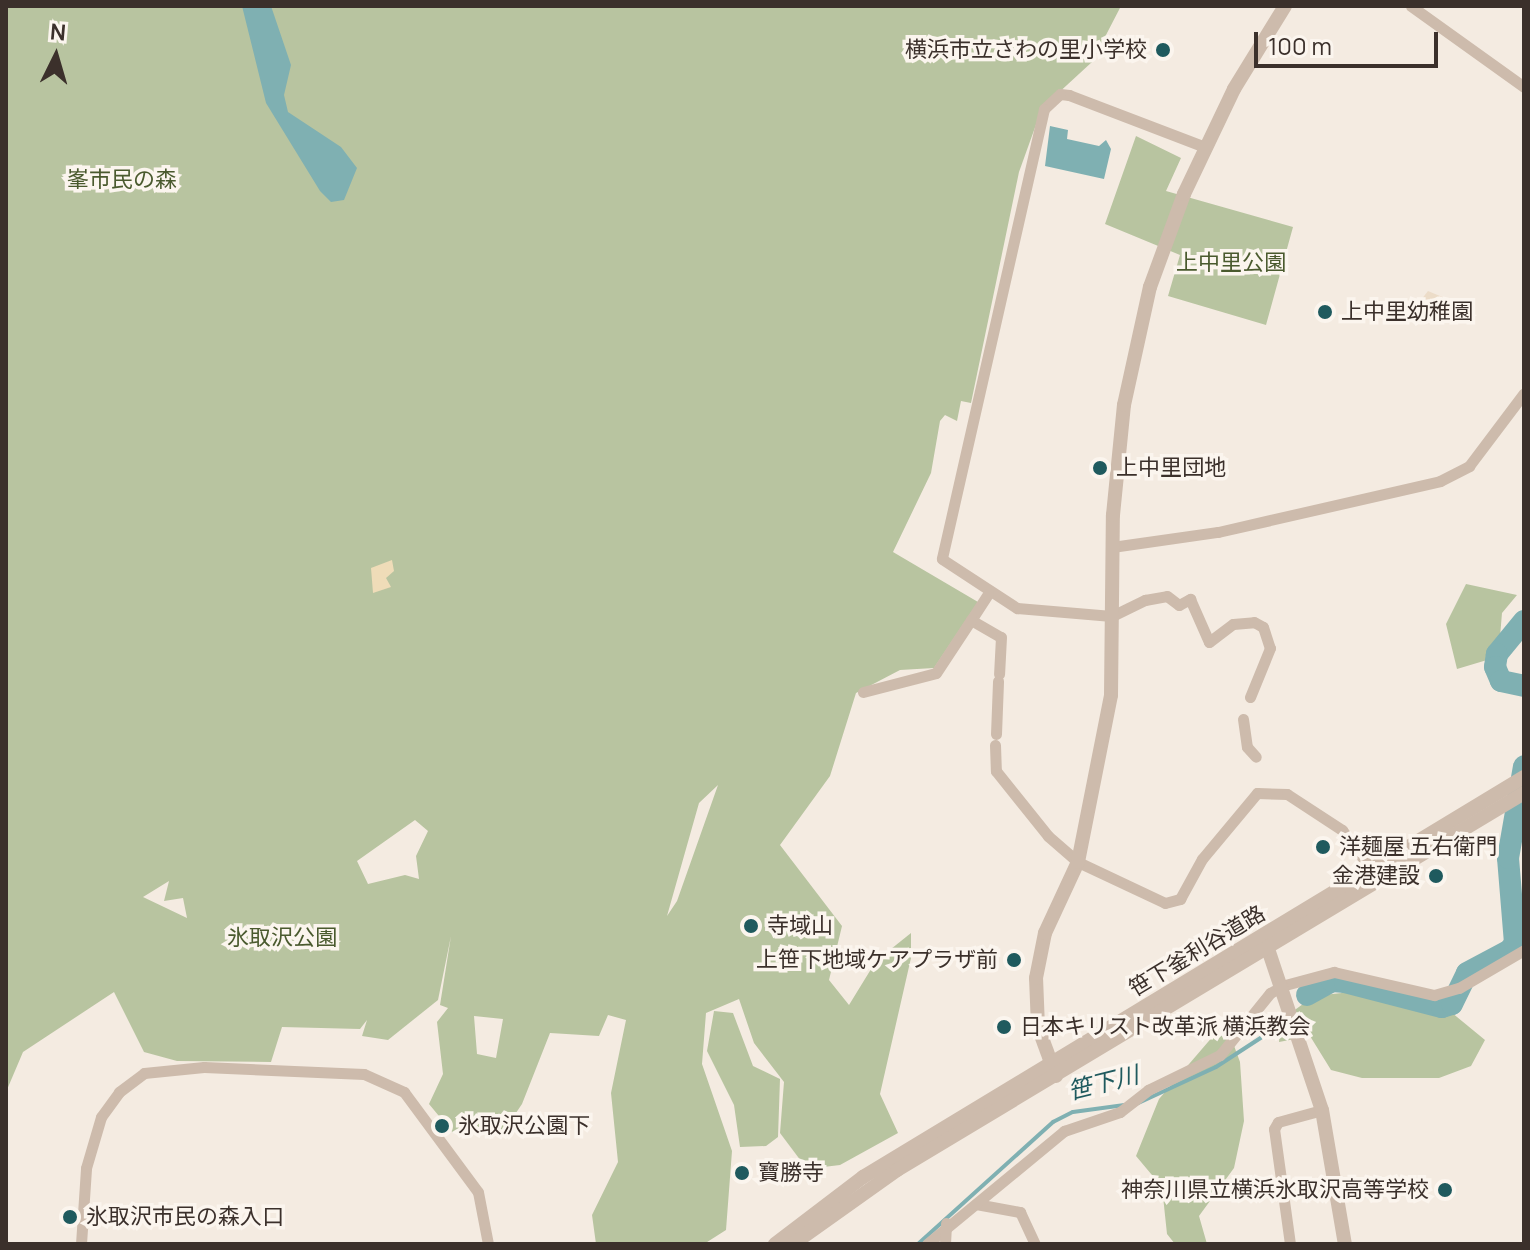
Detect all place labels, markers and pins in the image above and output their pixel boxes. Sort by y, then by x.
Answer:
place label: 横浜市立さわの里小学校 [905,37,1147,63]
marker: 横浜市立さわの里小学校 [1154,41,1172,59]
place label: 上中里幼稚園 [1341,299,1473,325]
marker: 上中里幼稚園 [1316,303,1334,321]
place label: 上中里団地 [1116,455,1226,481]
marker: 上中里団地 [1091,459,1109,477]
place label: 洋麺屋 五右衛門 [1339,834,1497,860]
marker: 洋麺屋 五右衛門 [1314,838,1332,856]
place label: 金港建設 [1332,863,1420,889]
marker: 金港建設 [1427,867,1445,885]
place label: 寺域山 [767,913,833,939]
marker: 寺域山 [742,917,760,935]
place label: 上笹下地域ケアプラザ前 [756,947,998,973]
marker: 上笹下地域ケアプラザ前 [1005,951,1023,969]
place label: 日本キリスト改革派 横浜教会 [1020,1014,1310,1040]
marker: 日本キリスト改革派 横浜教会 [995,1018,1013,1036]
place label: 氷取沢公園下 [458,1113,590,1139]
marker: 氷取沢公園下 [433,1117,451,1135]
place label: 寶勝寺 [758,1160,824,1186]
marker: 寶勝寺 [733,1164,751,1182]
place label: 神奈川県立横浜氷取沢高等学校 [1121,1177,1429,1203]
marker: 神奈川県立横浜氷取沢高等学校 [1436,1181,1454,1199]
place label: 氷取沢市民の森入口 [86,1204,284,1230]
marker: 氷取沢市民の森入口 [61,1208,79,1226]

